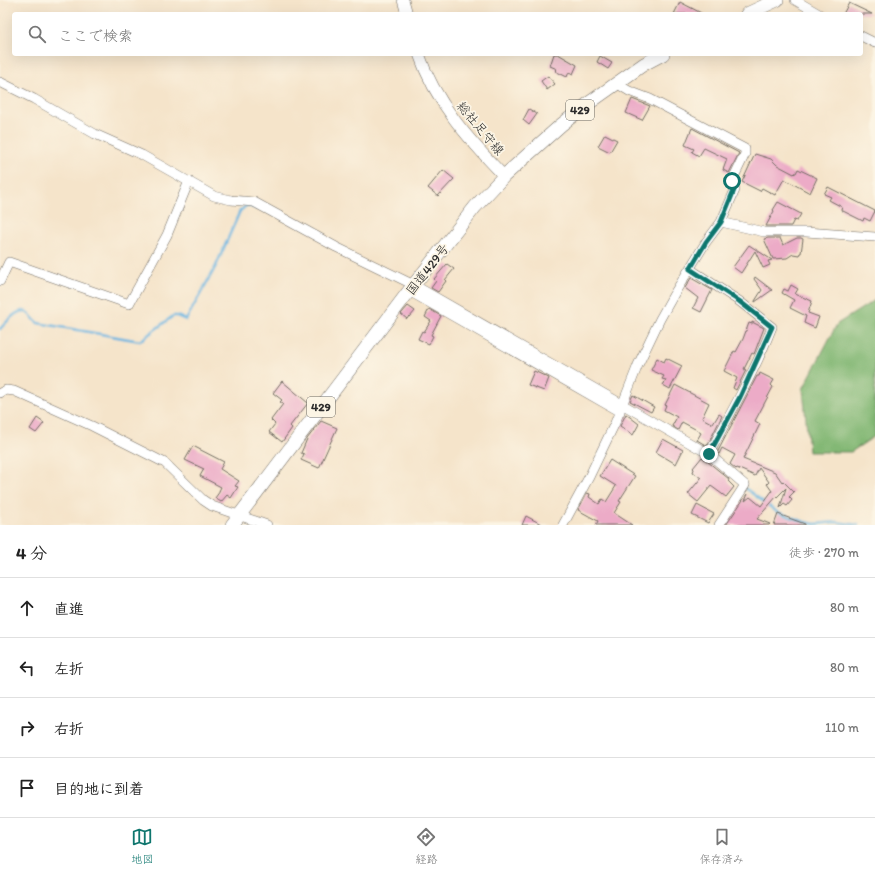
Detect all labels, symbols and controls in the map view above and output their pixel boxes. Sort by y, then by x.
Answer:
search box [12,12,863,56]
icon: search [26,23,48,45]
text: ここで検索 [58,27,133,45]
street label: 総社足守線 [454,99,508,159]
road number: 429 [566,100,594,120]
route start [723,172,741,190]
street label: 国道429号 [403,241,452,298]
road number: 429 [307,397,335,417]
route end [700,445,718,463]
text: 4 分 [16,543,47,563]
text: 徒歩 · 270 m [789,545,859,560]
icon: ahead [16,597,38,619]
text: 直進 [54,600,84,618]
text: 80 m [830,600,859,615]
icon: left [16,657,38,679]
text: 左折 [54,660,84,678]
text: 80 m [830,660,859,675]
icon: right [16,717,38,739]
text: 右折 [54,720,84,738]
text: 110 m [825,720,859,735]
icon: arrive [16,777,38,799]
text: 目的地に到着 [54,780,144,798]
tab: 地図 [131,826,153,866]
tab: 経路 [415,826,437,866]
tab: 保存済み [700,826,744,866]

